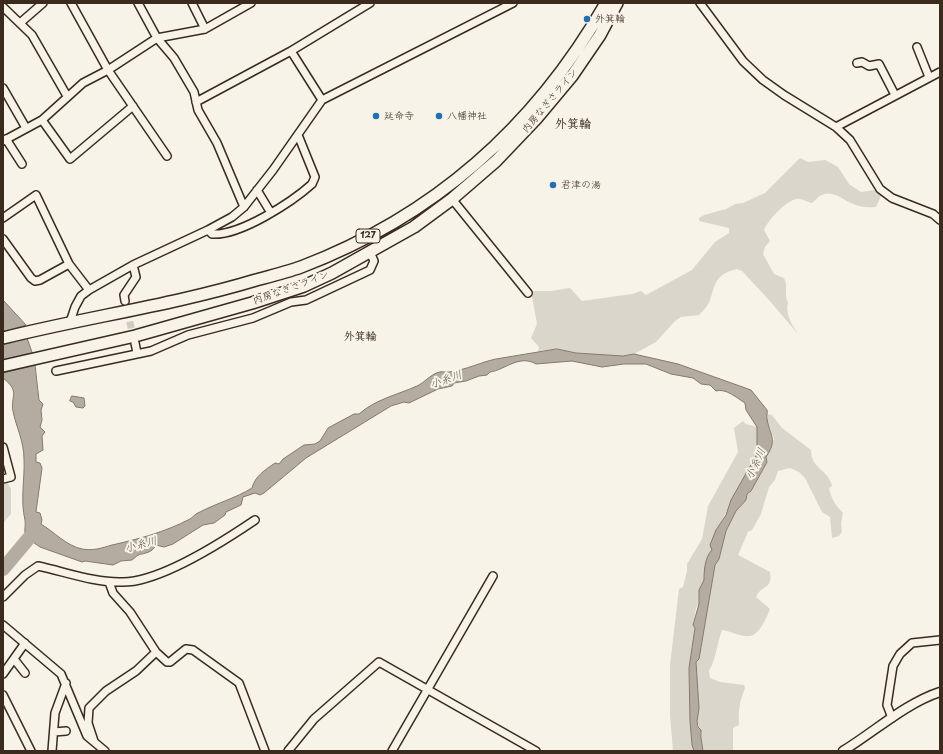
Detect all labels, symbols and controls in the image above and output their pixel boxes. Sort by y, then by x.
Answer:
place label: 外箕輪 [595,13,625,25]
marker: 外箕輪 [582,14,592,24]
street label: 内房なぎさライン [520,67,580,135]
place label: 延命寺 [384,110,414,122]
place label: 八幡神社 [447,110,487,122]
marker: 延命寺 [371,111,381,121]
marker: 八幡神社 [434,111,444,121]
district label: 外箕輪 [555,118,591,132]
place label: 君津の湯 [561,179,601,191]
marker: 君津の湯 [548,180,558,190]
road number: 127 [356,229,380,243]
street label: 内房なぎさライン [251,269,331,307]
district label: 外箕輪 [344,330,376,344]
water label: 小糸川 [428,368,464,392]
water label: 小糸川 [743,446,769,482]
water label: 小糸川 [123,534,159,556]

